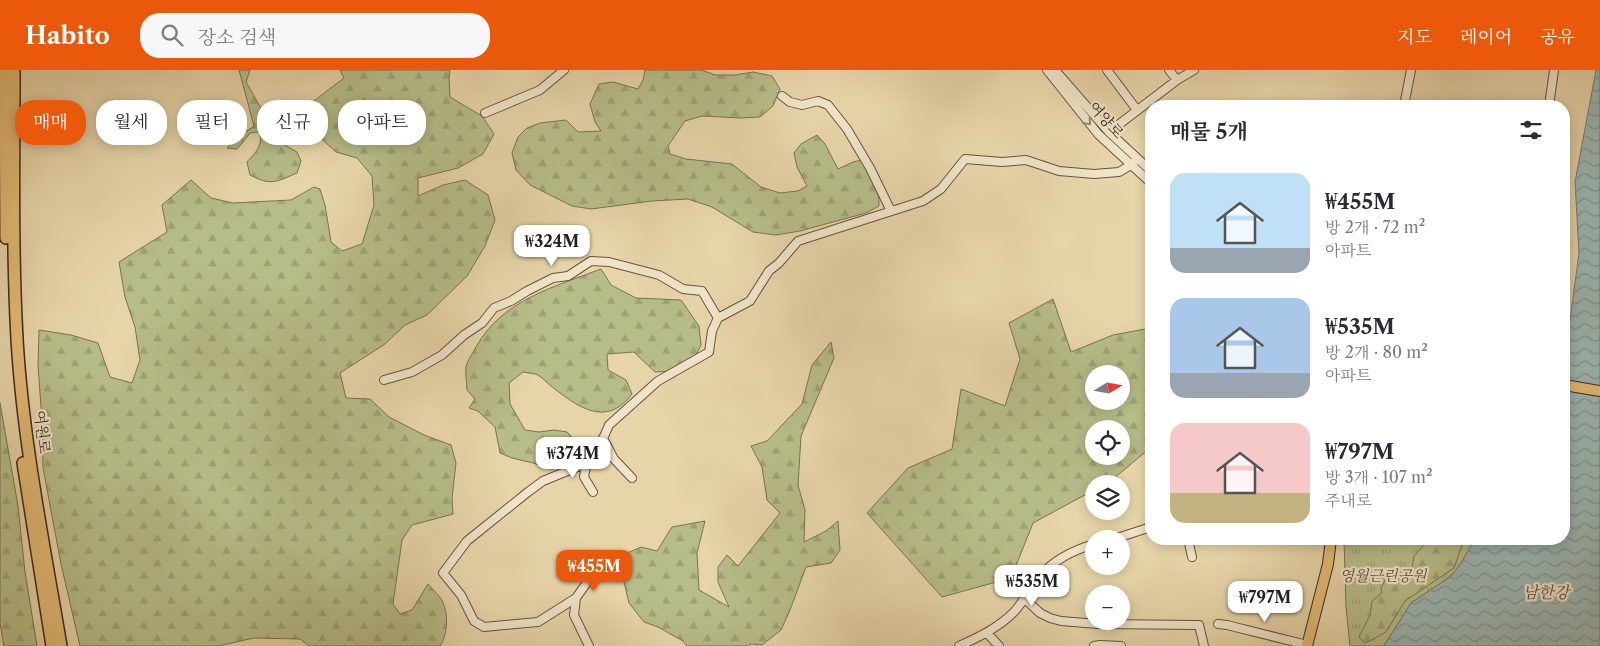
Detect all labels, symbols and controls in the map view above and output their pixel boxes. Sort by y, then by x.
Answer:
search box [140,13,490,58]
text: Habito [25,21,110,50]
icon: search [158,21,186,49]
text: 장소 검색 [198,26,276,49]
text: 지도 [1397,26,1432,48]
text: 레이어 [1460,26,1512,48]
text: 공유 [1540,26,1575,48]
street label: 여양로 [1085,97,1128,143]
chip: 매매 [15,100,86,145]
chip: 월세 [96,100,167,145]
chip: 필터 [177,100,247,145]
chip: 신규 [257,100,328,145]
chip: 아파트 [338,100,426,145]
one-way arrow [1083,116,1091,125]
icon: filters [1517,116,1545,144]
text: 매물 5개 [1170,119,1248,144]
text: ₩455M [1325,189,1395,214]
icon: home [1210,193,1270,253]
text: 방 2개 · 72 m² [1325,217,1425,237]
pin: ₩324M [517,224,587,267]
text: ₩324M [525,231,579,251]
text: 아파트 [1325,240,1371,260]
text: ₩535M [1325,314,1395,339]
icon: home [1210,318,1270,378]
text: 방 2개 · 80 m² [1325,342,1428,362]
north arrow [1085,365,1130,410]
map controls [1085,365,1130,630]
text: 아파트 [1325,365,1371,385]
street label: 여원로 [30,409,55,455]
button: locate [1085,420,1130,465]
pin: ₩374M [538,436,608,479]
text: ₩797M [1325,439,1394,464]
text: ₩374M [547,443,599,463]
icon: home [1210,443,1270,503]
text: 방 3개 · 107 m² [1325,467,1432,487]
button: layers [1085,475,1130,520]
text: 주내로 [1325,490,1371,510]
button: + [1085,530,1130,575]
pin: ₩455M [559,550,629,592]
text: ₩455M [567,556,621,576]
pin: ₩535M [997,564,1067,607]
park label: 영월근린공원 [1340,566,1428,585]
text: ₩535M [1005,571,1059,591]
pin: ₩797M [1230,580,1300,623]
water label: 남한강 [1523,582,1572,602]
button: − [1085,585,1130,630]
text: ₩797M [1239,587,1291,607]

